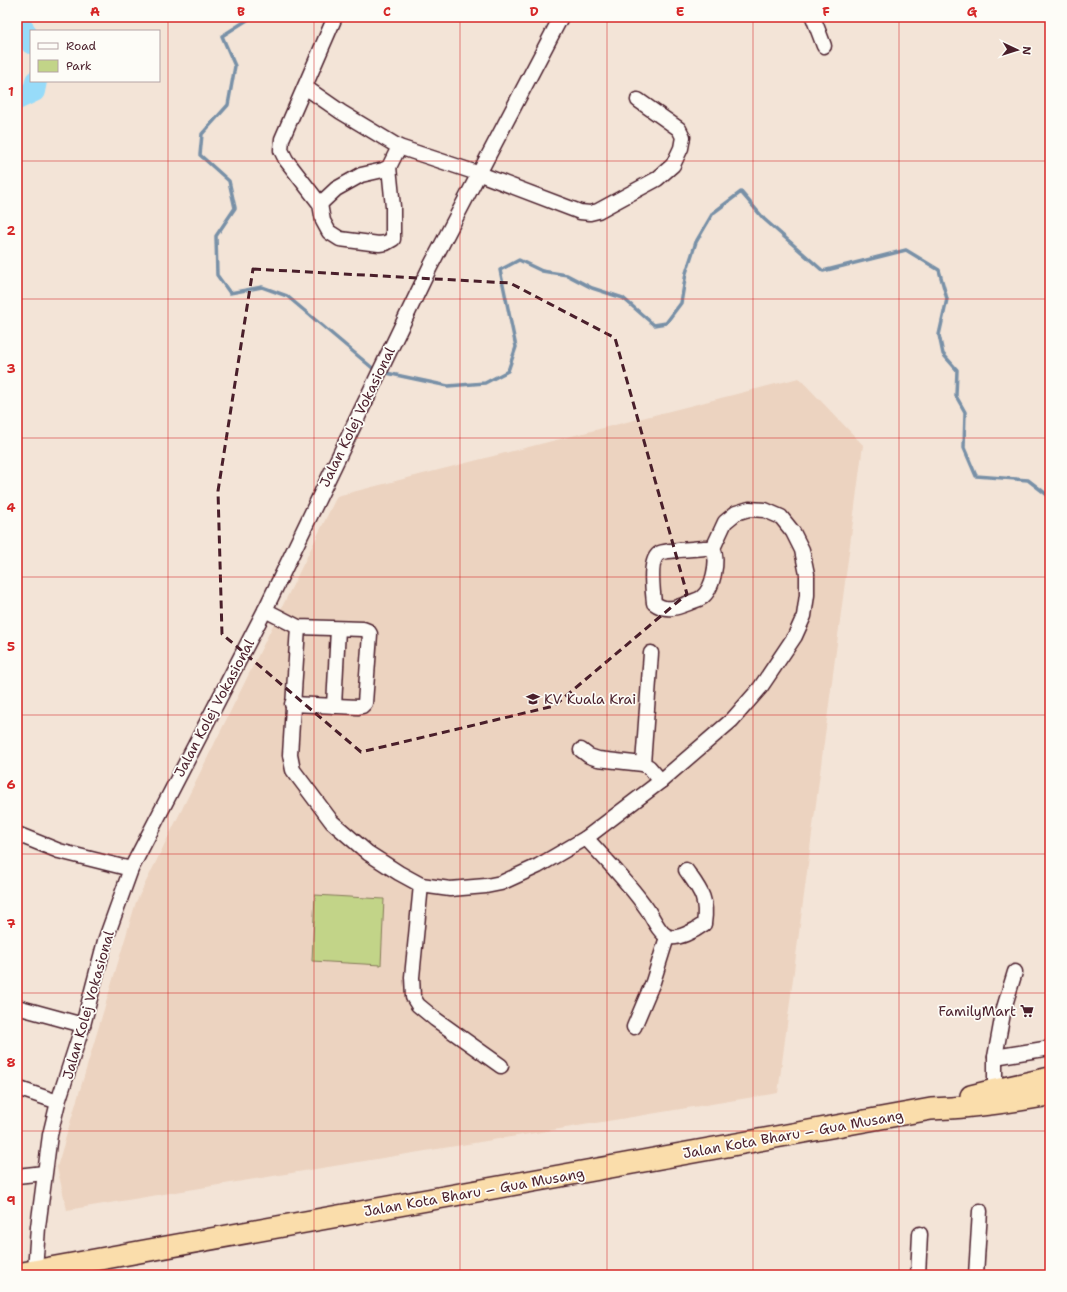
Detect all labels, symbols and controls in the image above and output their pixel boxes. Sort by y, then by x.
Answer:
text: A [90,3,100,20]
text: B [237,3,245,20]
text: C [383,3,391,20]
text: D [529,3,539,20]
text: E [676,3,685,20]
text: F [822,3,830,20]
text: G [967,3,978,20]
legend [30,30,160,82]
north arrow [997,30,1037,70]
text: Road [66,38,97,54]
text: N [1019,46,1034,56]
text: Park [66,58,92,74]
text: 1 [8,83,14,100]
text: 2 [6,222,16,239]
street label: Jalan Kolej Vokasional [315,343,399,490]
text: 3 [6,360,16,377]
text: 4 [6,499,16,516]
street label: Jalan Kolej Vokasional [170,635,258,780]
text: 5 [7,638,15,655]
place label: KV Kuala Krai [544,690,636,708]
school or university icon: KV Kuala Krai [525,691,541,707]
text: 6 [6,776,16,793]
text: 7 [6,915,16,932]
street label: Jalan Kolej Vokasional [58,928,118,1081]
place label: FamilyMart [938,1002,1016,1020]
supermarket icon: FamilyMart [1019,1003,1035,1019]
text: 8 [6,1054,16,1071]
street label: Jalan Kota Bharu – Gua Musang [681,1106,905,1162]
street label: Jalan Kota Bharu – Gua Musang [362,1164,586,1220]
text: 9 [6,1192,16,1209]

